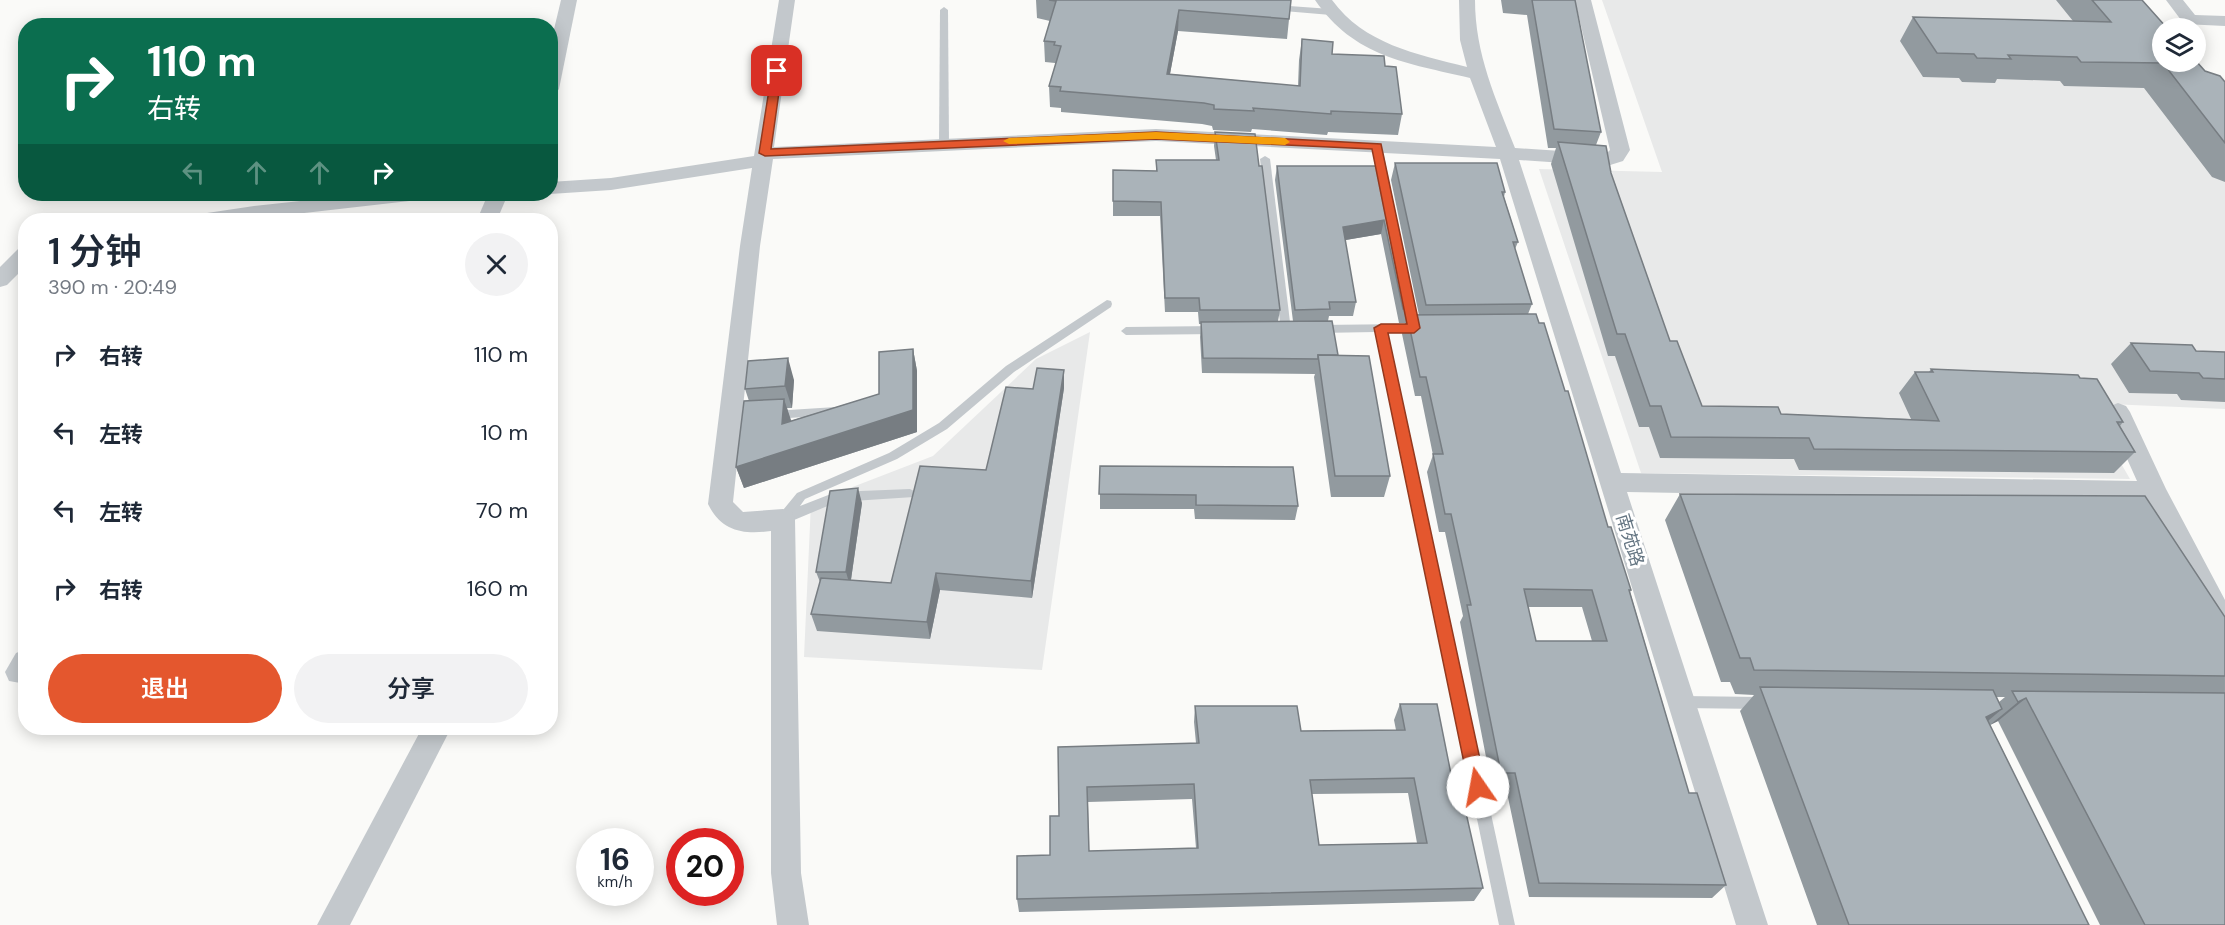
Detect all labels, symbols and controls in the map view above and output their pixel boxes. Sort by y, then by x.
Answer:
map controls [2152,18,2206,72]
button: layers [2152,18,2206,72]
text: 110 m [147,34,257,89]
icon: right [48,42,126,120]
pin [751,45,802,96]
icon: arrive [760,54,793,87]
text: 右转 [147,91,201,126]
icon: left [177,156,210,189]
icon: ahead [240,156,273,189]
icon: ahead [303,156,336,189]
icon: right [366,156,399,189]
text: 1 分钟 [48,228,141,275]
button: close [465,233,528,296]
text: 390 m · 20:49 [48,274,177,300]
icon: right [48,338,81,371]
text: 110 m [474,340,528,369]
text: 右转 [99,342,143,371]
icon: left [48,416,81,449]
text: 10 m [481,418,528,447]
text: 左转 [99,420,143,449]
icon: left [48,494,81,527]
text: 70 m [476,496,528,525]
text: 左转 [99,498,143,527]
street label: 南苑路 [1611,511,1649,569]
icon: right [48,572,81,605]
text: 160 m [467,574,528,603]
text: 右转 [99,576,143,605]
button: 退出 [48,654,282,723]
button: 分享 [294,654,528,723]
position arrow [1446,755,1510,819]
speed limit sign: 20 [666,828,744,906]
text: 16 [600,840,630,879]
text: km/h [597,872,633,892]

